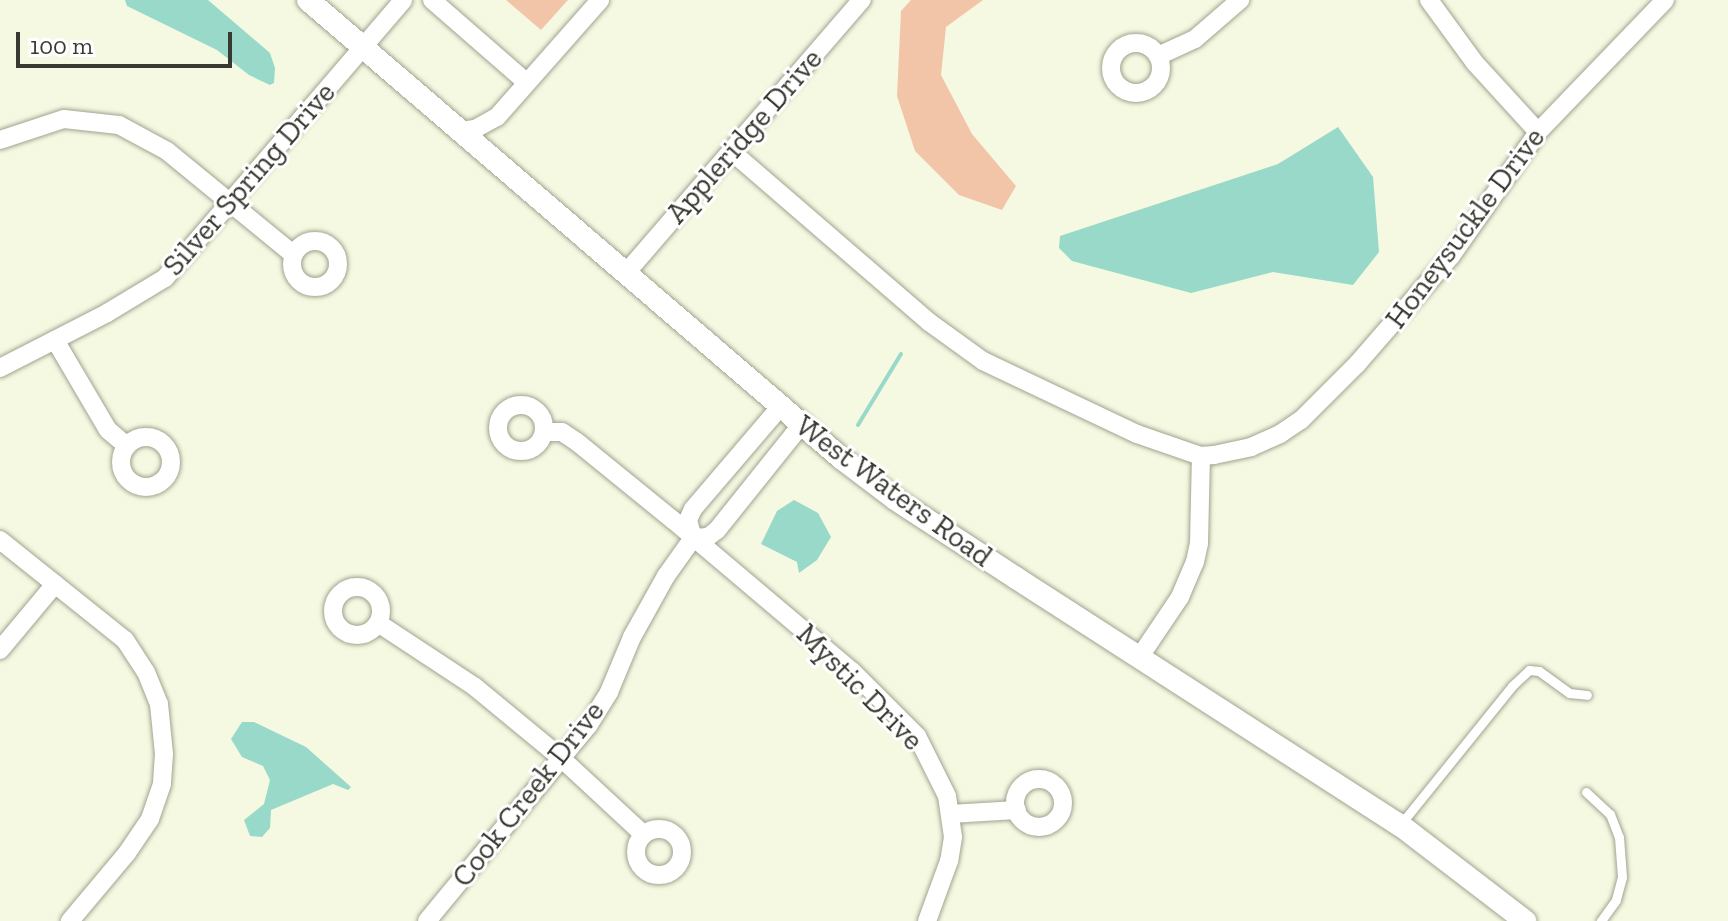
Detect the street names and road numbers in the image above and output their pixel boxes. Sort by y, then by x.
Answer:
street label: Appleridge Drive [658,41,830,231]
street label: Silver Spring Drive [155,75,343,283]
street label: Honeysuckle Drive [1378,121,1552,335]
street label: West Waters Road [788,407,1000,575]
street label: Mystic Drive [789,616,931,758]
street label: Cook Creek Drive [444,694,612,894]

